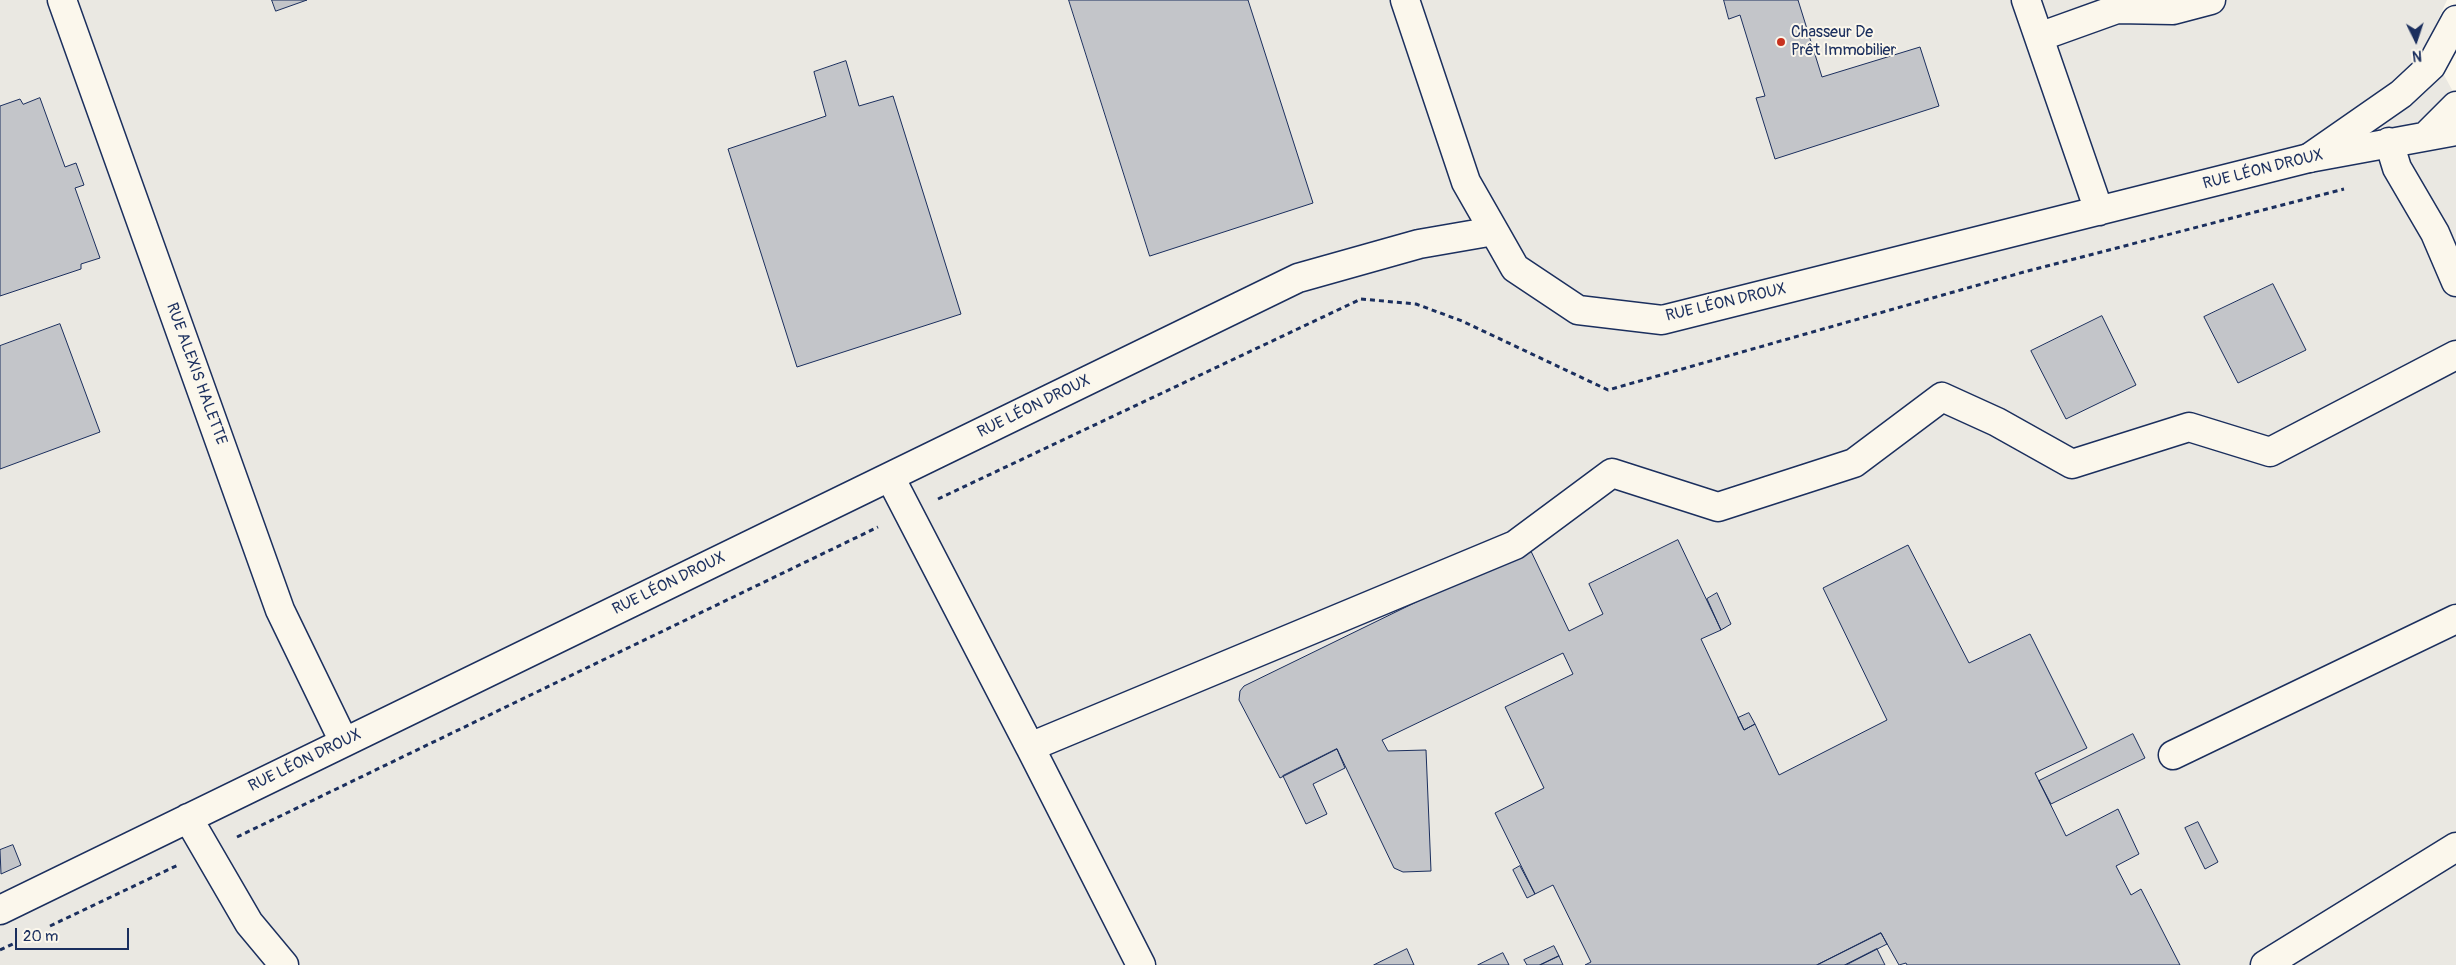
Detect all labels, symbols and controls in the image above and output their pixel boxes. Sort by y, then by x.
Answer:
north arrow [2391,15,2441,65]
place label: Chasseur De Prêt Immobilier [1791,23,1896,61]
marker: Chasseur De Prêt Immobilier [1775,36,1787,48]
text: N [2412,47,2422,64]
street label: RUE LÉON DROUX [2201,146,2325,194]
street label: RUE LÉON DROUX [1664,280,1788,326]
street label: RUE ALEXIS HALETTE [161,300,231,448]
street label: RUE LÉON DROUX [974,371,1094,443]
street label: RUE LÉON DROUX [609,548,729,620]
street label: RUE LÉON DROUX [245,725,365,797]
scale bar [18,918,131,950]
text: 20 m [23,927,58,946]

